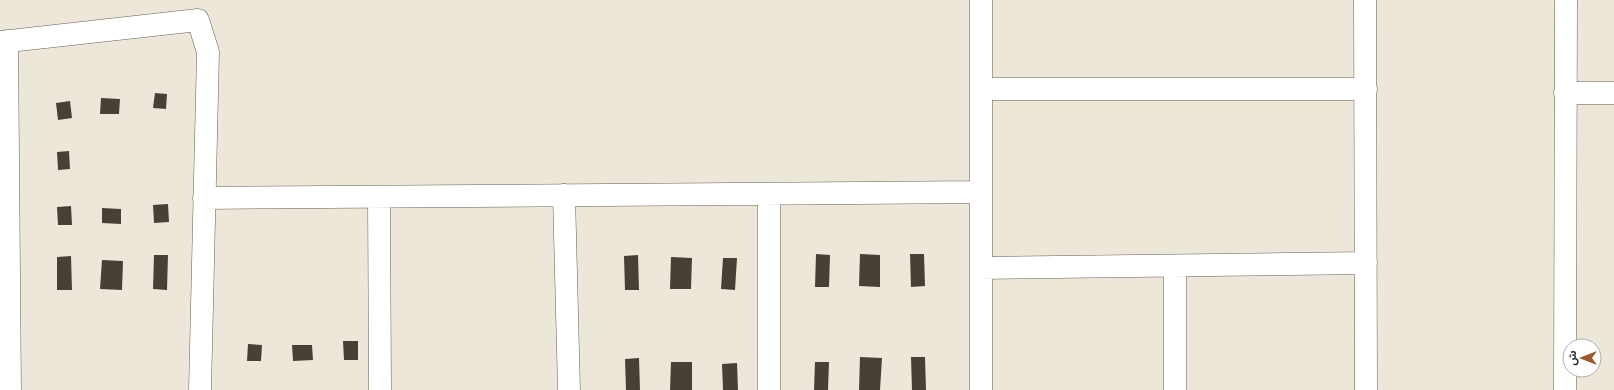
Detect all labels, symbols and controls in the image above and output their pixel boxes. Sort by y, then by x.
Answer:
north arrow [1562,338,1602,378]
text: ش [1565,350,1579,366]

